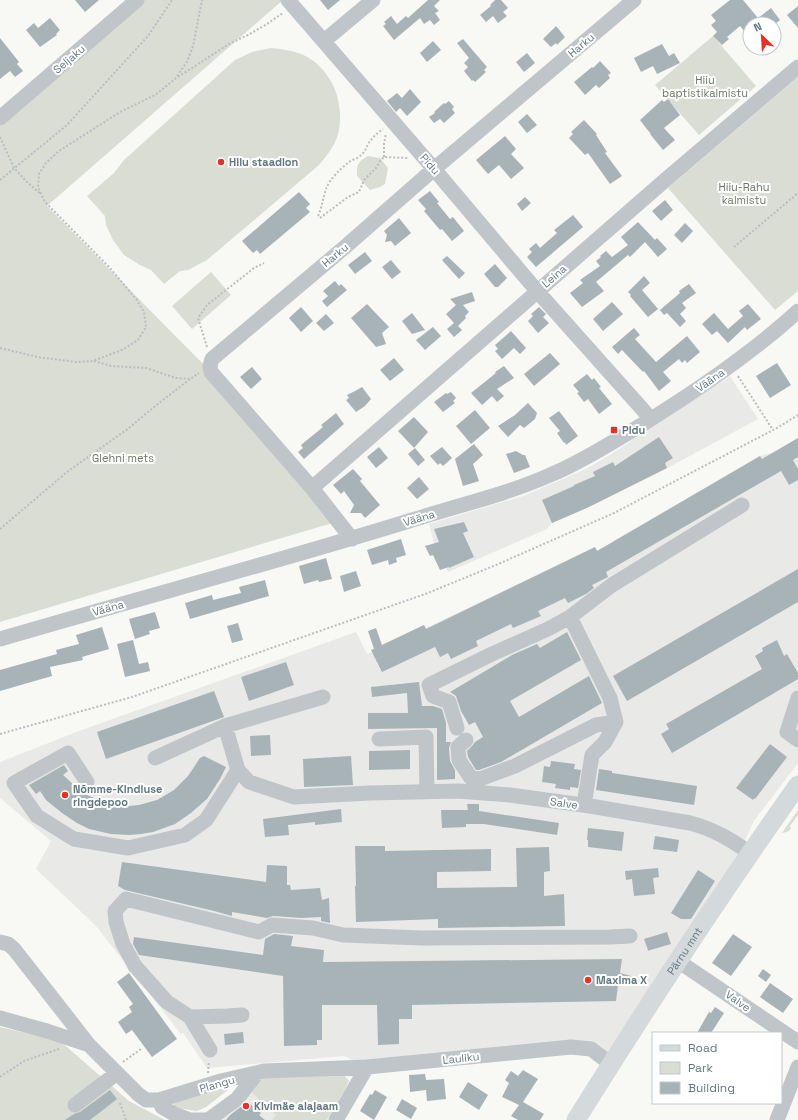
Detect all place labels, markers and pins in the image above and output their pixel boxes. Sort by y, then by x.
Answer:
place label: Hiiu staadion [229,155,299,169]
marker: Hiiu staadion [216,157,226,167]
place label: Pidu [622,423,645,437]
marker: Pidu [609,425,619,435]
place label: Nõmme-Kindluse ringdepoo [73,782,162,809]
marker: Nõmme-Kindluse ringdepoo [60,790,70,800]
place label: Maxima X [596,973,647,987]
marker: Maxima X [583,975,593,985]
place label: Kivimäe alajaam [254,1099,338,1113]
marker: Kivimäe alajaam [241,1101,251,1111]

